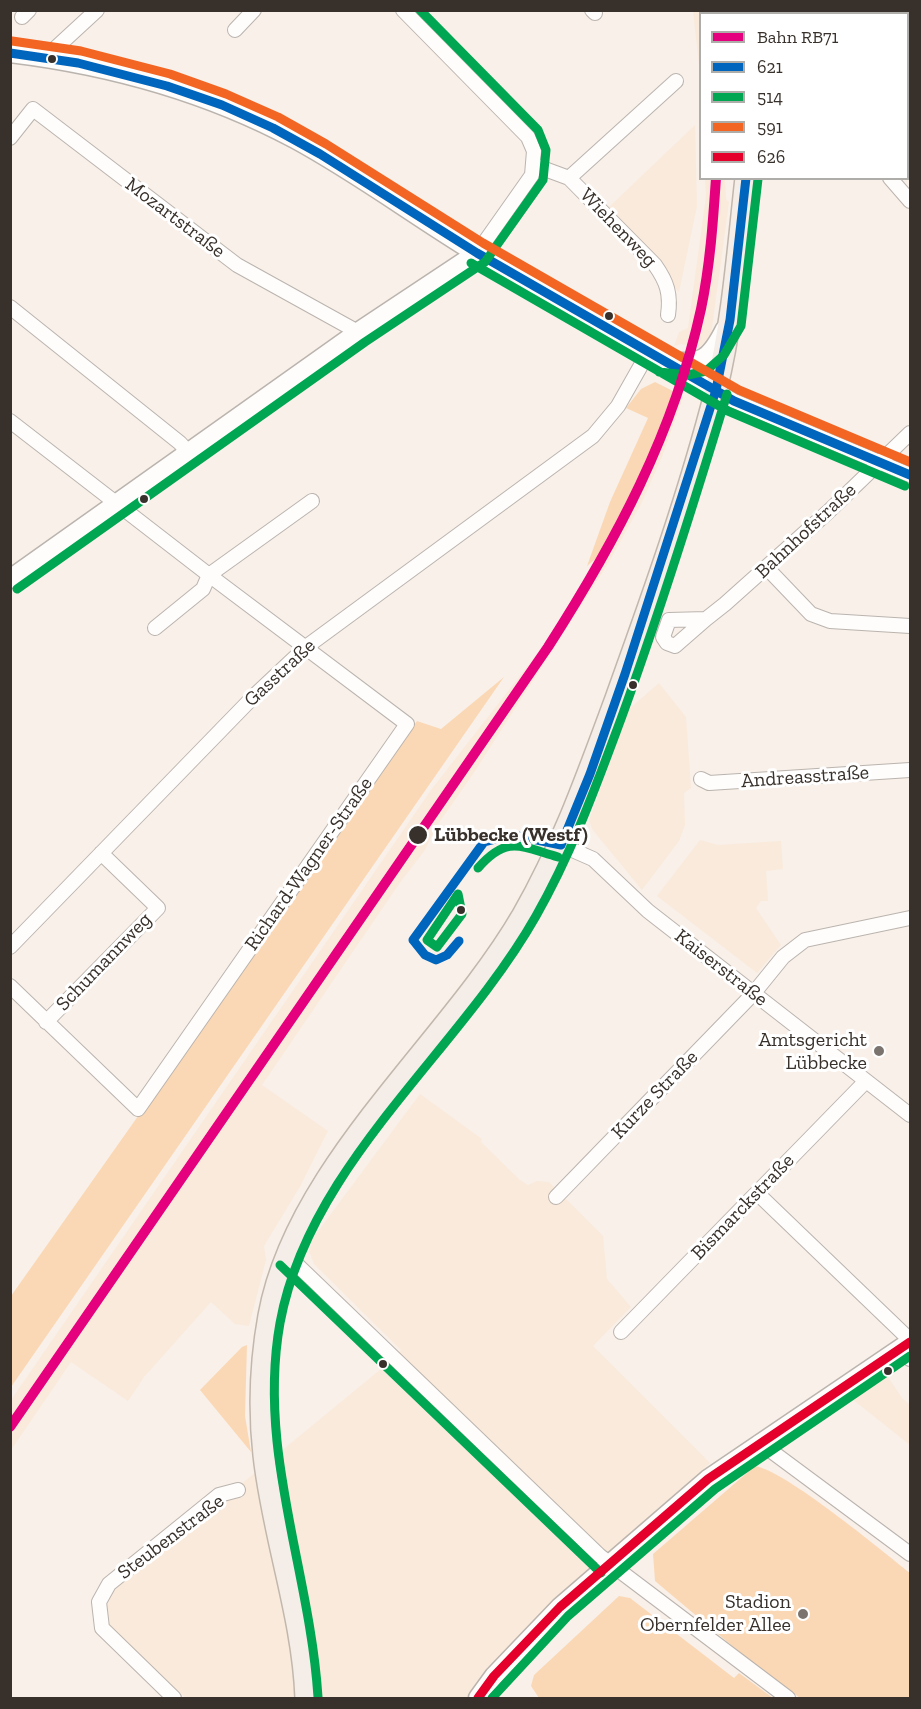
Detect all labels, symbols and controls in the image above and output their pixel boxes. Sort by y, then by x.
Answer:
legend [699,12,909,180]
text: Bahn RB71 [757,26,838,48]
unlabelled marker [46,53,58,65]
text: 621 [757,56,783,78]
text: 514 [757,86,783,108]
text: 591 [757,116,783,138]
text: 626 [757,146,785,168]
street label: Mozartstraße [120,173,230,263]
street label: Wiehenweg [574,184,662,272]
unlabelled marker [603,310,615,322]
street label: Bahnhofstraße [751,478,861,584]
unlabelled marker [138,493,150,505]
street label: Gasstraße [239,634,321,712]
unlabelled marker [627,679,639,691]
street label: Andreasstraße [740,761,870,793]
street label: Richard-Wagner-Straße [240,773,378,955]
place label: Lübbecke (Westf) [434,823,588,847]
marker: Lübbecke (Westf) [407,824,429,846]
unlabelled marker [455,904,467,916]
street label: Schumannweg [51,908,157,1016]
street label: Kaiserstraße [670,924,772,1012]
place label: Amtsgericht Lübbecke [758,1028,867,1075]
marker: Amtsgericht Lübbecke [872,1044,886,1058]
street label: Kurze Straße [607,1046,703,1144]
street label: Bismarckstraße [686,1149,800,1265]
unlabelled marker [377,1358,389,1370]
unlabelled marker [882,1365,894,1377]
street label: Steubenstraße [113,1489,229,1585]
place label: Stadion Obernfelder Allee [640,1590,791,1637]
marker: Stadion Obernfelder Allee [796,1607,810,1621]

